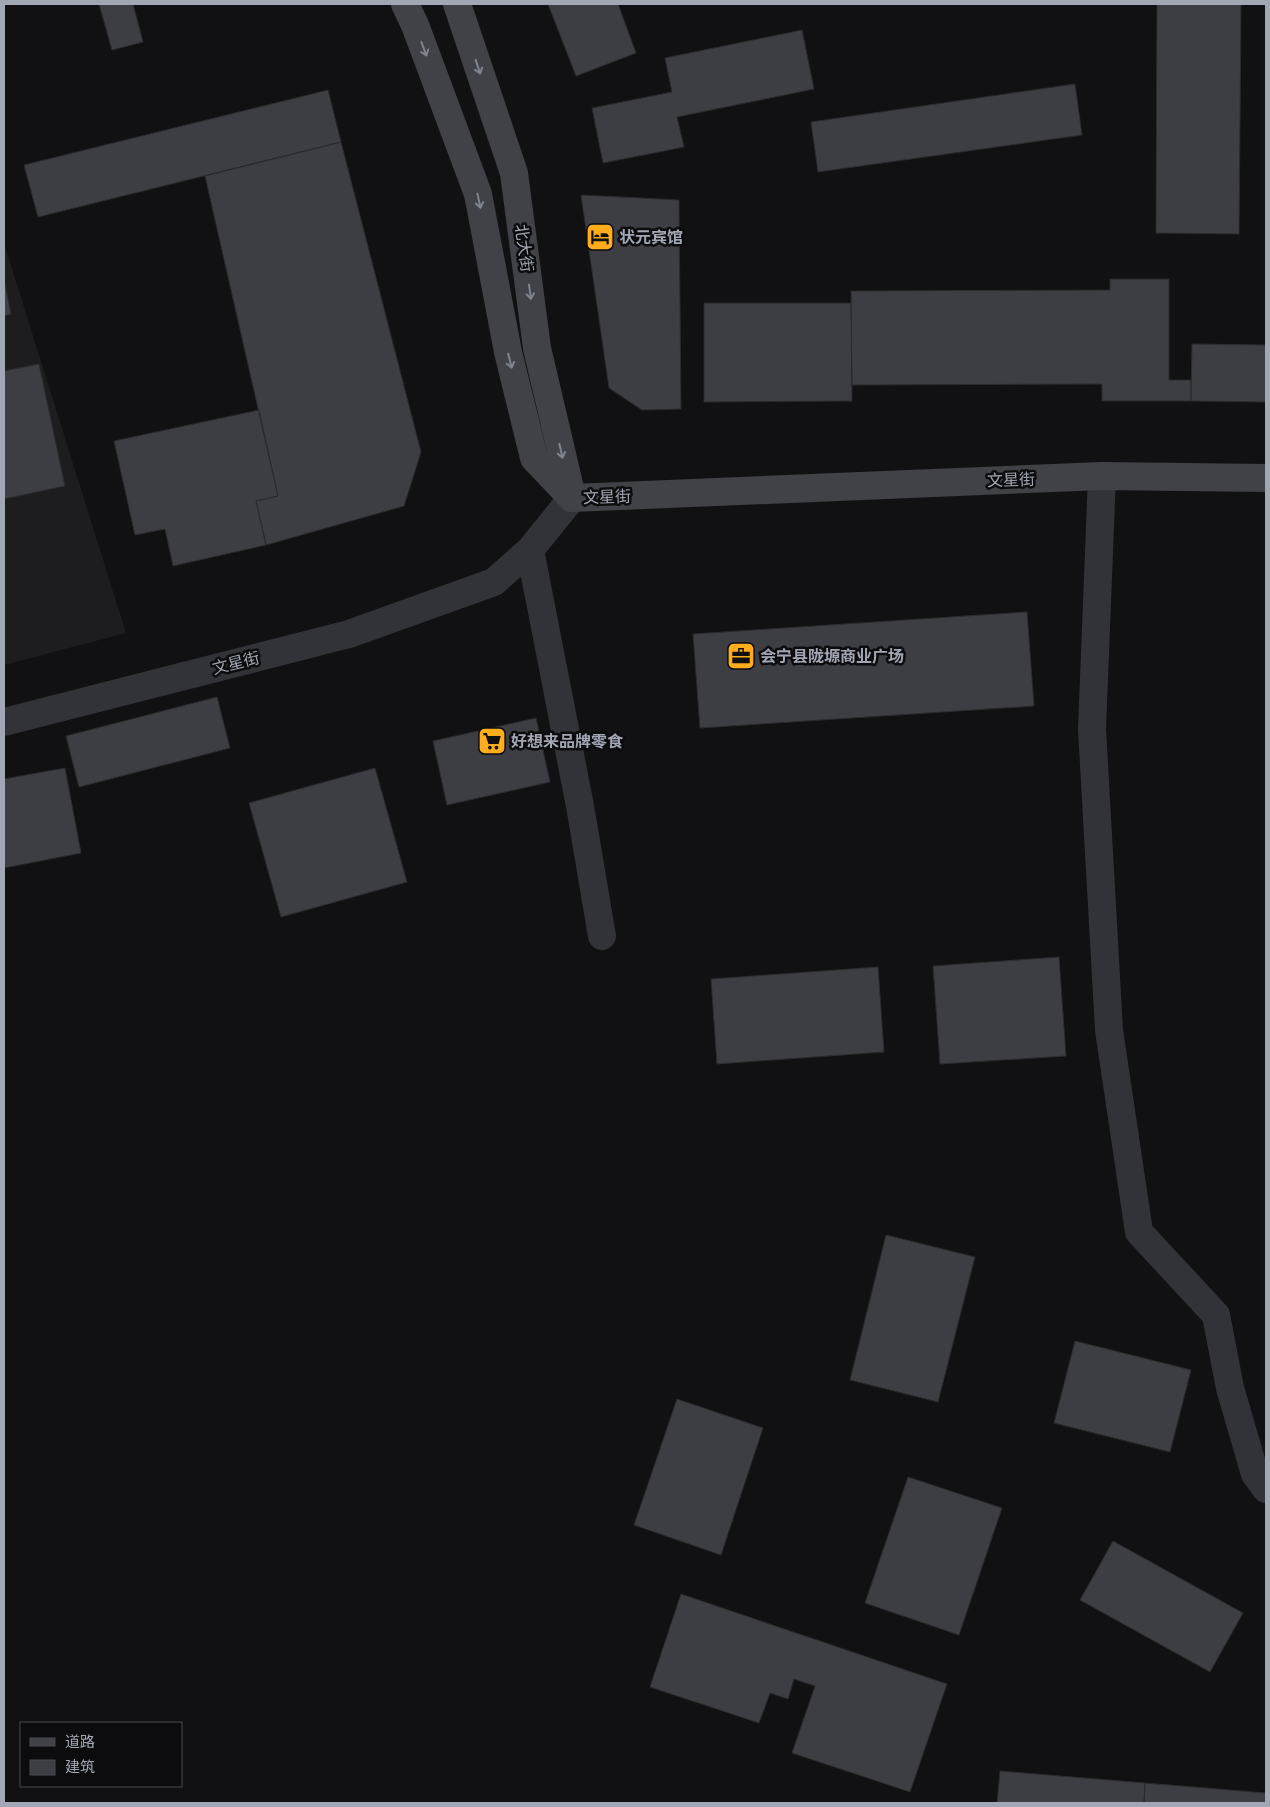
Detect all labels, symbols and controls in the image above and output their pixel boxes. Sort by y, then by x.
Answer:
one-way arrow [420,41,429,56]
one-way arrow [474,58,483,74]
one-way arrow [475,193,484,209]
hotel icon: 状元宾馆 [585,222,615,252]
street label: 北大街 [511,223,537,273]
place label: 状元宾馆 [619,228,683,247]
one-way arrow [525,284,535,300]
one-way arrow [506,352,515,368]
one-way arrow [557,443,566,459]
street label: 文星街 [987,470,1035,490]
street label: 文星街 [583,487,631,507]
office icon: 会宁县陇塬商业广场 [726,641,756,671]
place label: 会宁县陇塬商业广场 [760,647,904,666]
street label: 文星街 [210,648,262,678]
supermarket icon: 好想来品牌零食 [477,726,507,756]
place label: 好想来品牌零食 [511,732,624,751]
legend [20,1722,182,1787]
text: 道路 [65,1733,95,1751]
text: 建筑 [65,1758,95,1776]

